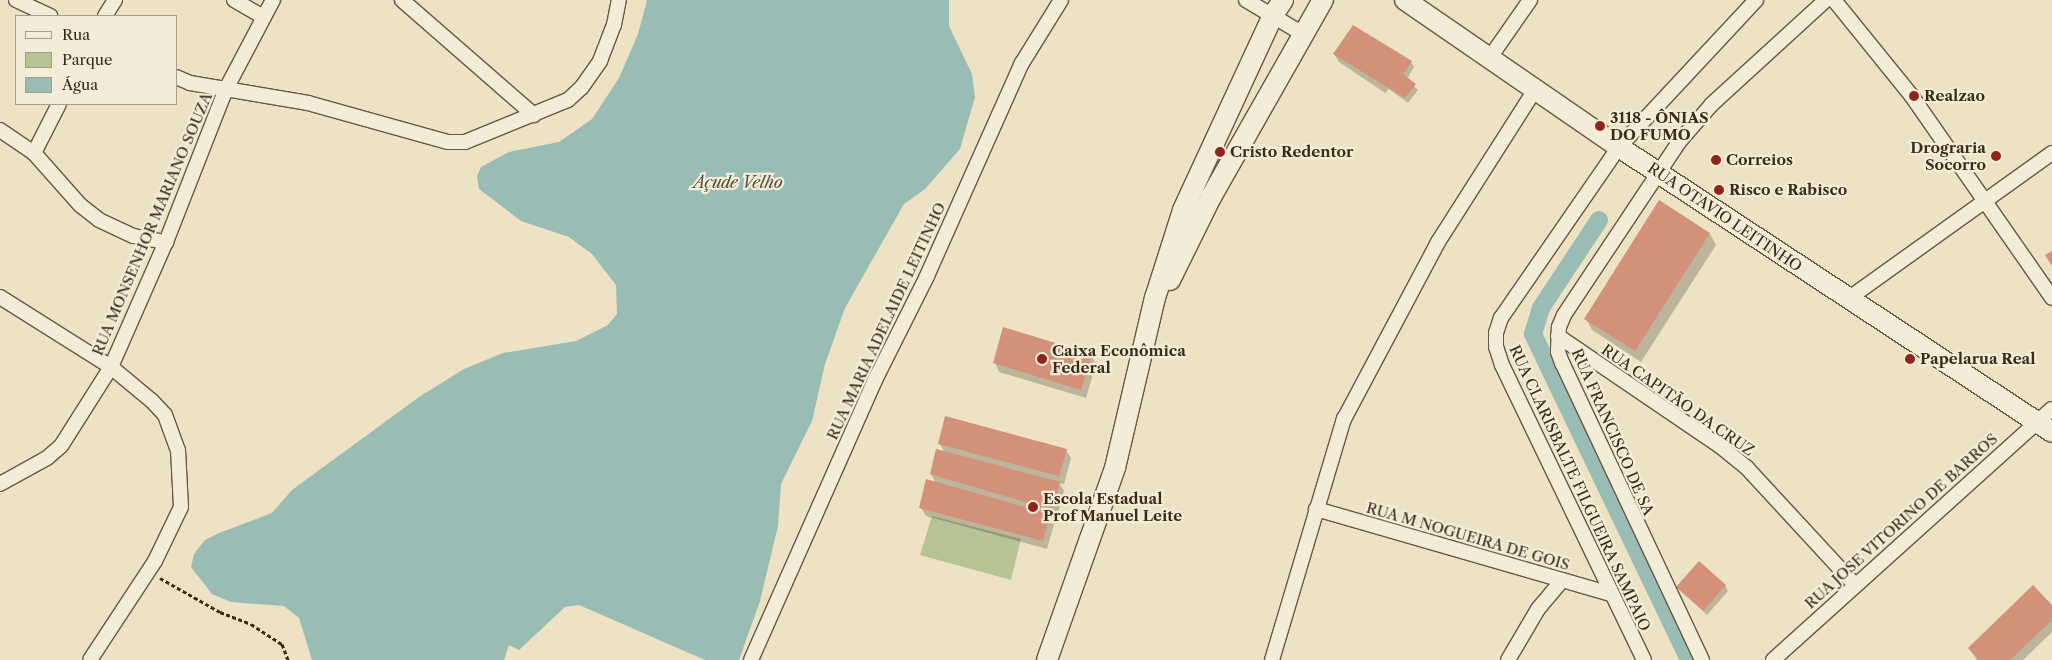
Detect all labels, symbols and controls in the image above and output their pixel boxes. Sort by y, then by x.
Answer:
legend [15,15,178,105]
text: Rua [62,25,90,44]
text: Parque [62,50,112,69]
text: Água [62,75,98,94]
place label: Realzao [1924,87,1985,105]
street label: RUA MONSENHOR MARIANO SOUZA [88,89,216,359]
marker: Realzao [1908,90,1920,102]
place label: 3118 - ÔNIAS DO FUMO [1610,108,1709,143]
marker: 3118 - ÔNIAS DO FUMO [1594,120,1606,132]
place label: Drograria Socorro [1910,138,1986,173]
place label: Cristo Redentor [1230,143,1353,161]
marker: Cristo Redentor [1214,146,1226,158]
marker: Drograria Socorro [1990,150,2002,162]
place label: Correios [1726,151,1793,169]
marker: Correios [1710,154,1722,166]
street label: RUA OTAVIO LEITINHO [1644,159,1806,275]
water label: Açude Velho [693,172,783,192]
place label: Risco e Rabisco [1729,181,1847,199]
marker: Risco e Rabisco [1713,184,1725,196]
street label: RUA MARIA ADELAIDE LEITINHO [823,199,949,443]
street label: RUA CAPITÃO DA CRUZ [1598,340,1758,460]
place label: Caixa Econômica Federal [1052,341,1186,376]
street label: RUA CLARISBALTE FILGUEIRA SAMPAIO [1505,342,1655,634]
street label: RUA FRANCISCO DE SA [1568,345,1658,519]
place label: Papelarua Real [1920,350,2036,368]
marker: Caixa Econômica Federal [1036,353,1048,365]
marker: Papelarua Real [1904,353,1916,365]
street label: RUA JOSE VITORINO DE BARROS [1800,429,2002,613]
place label: Escola Estadual Prof Manuel Leite [1043,489,1182,524]
street label: RUA M NOGUEIRA DE GOIS [1364,498,1572,574]
marker: Escola Estadual Prof Manuel Leite [1027,501,1039,513]

